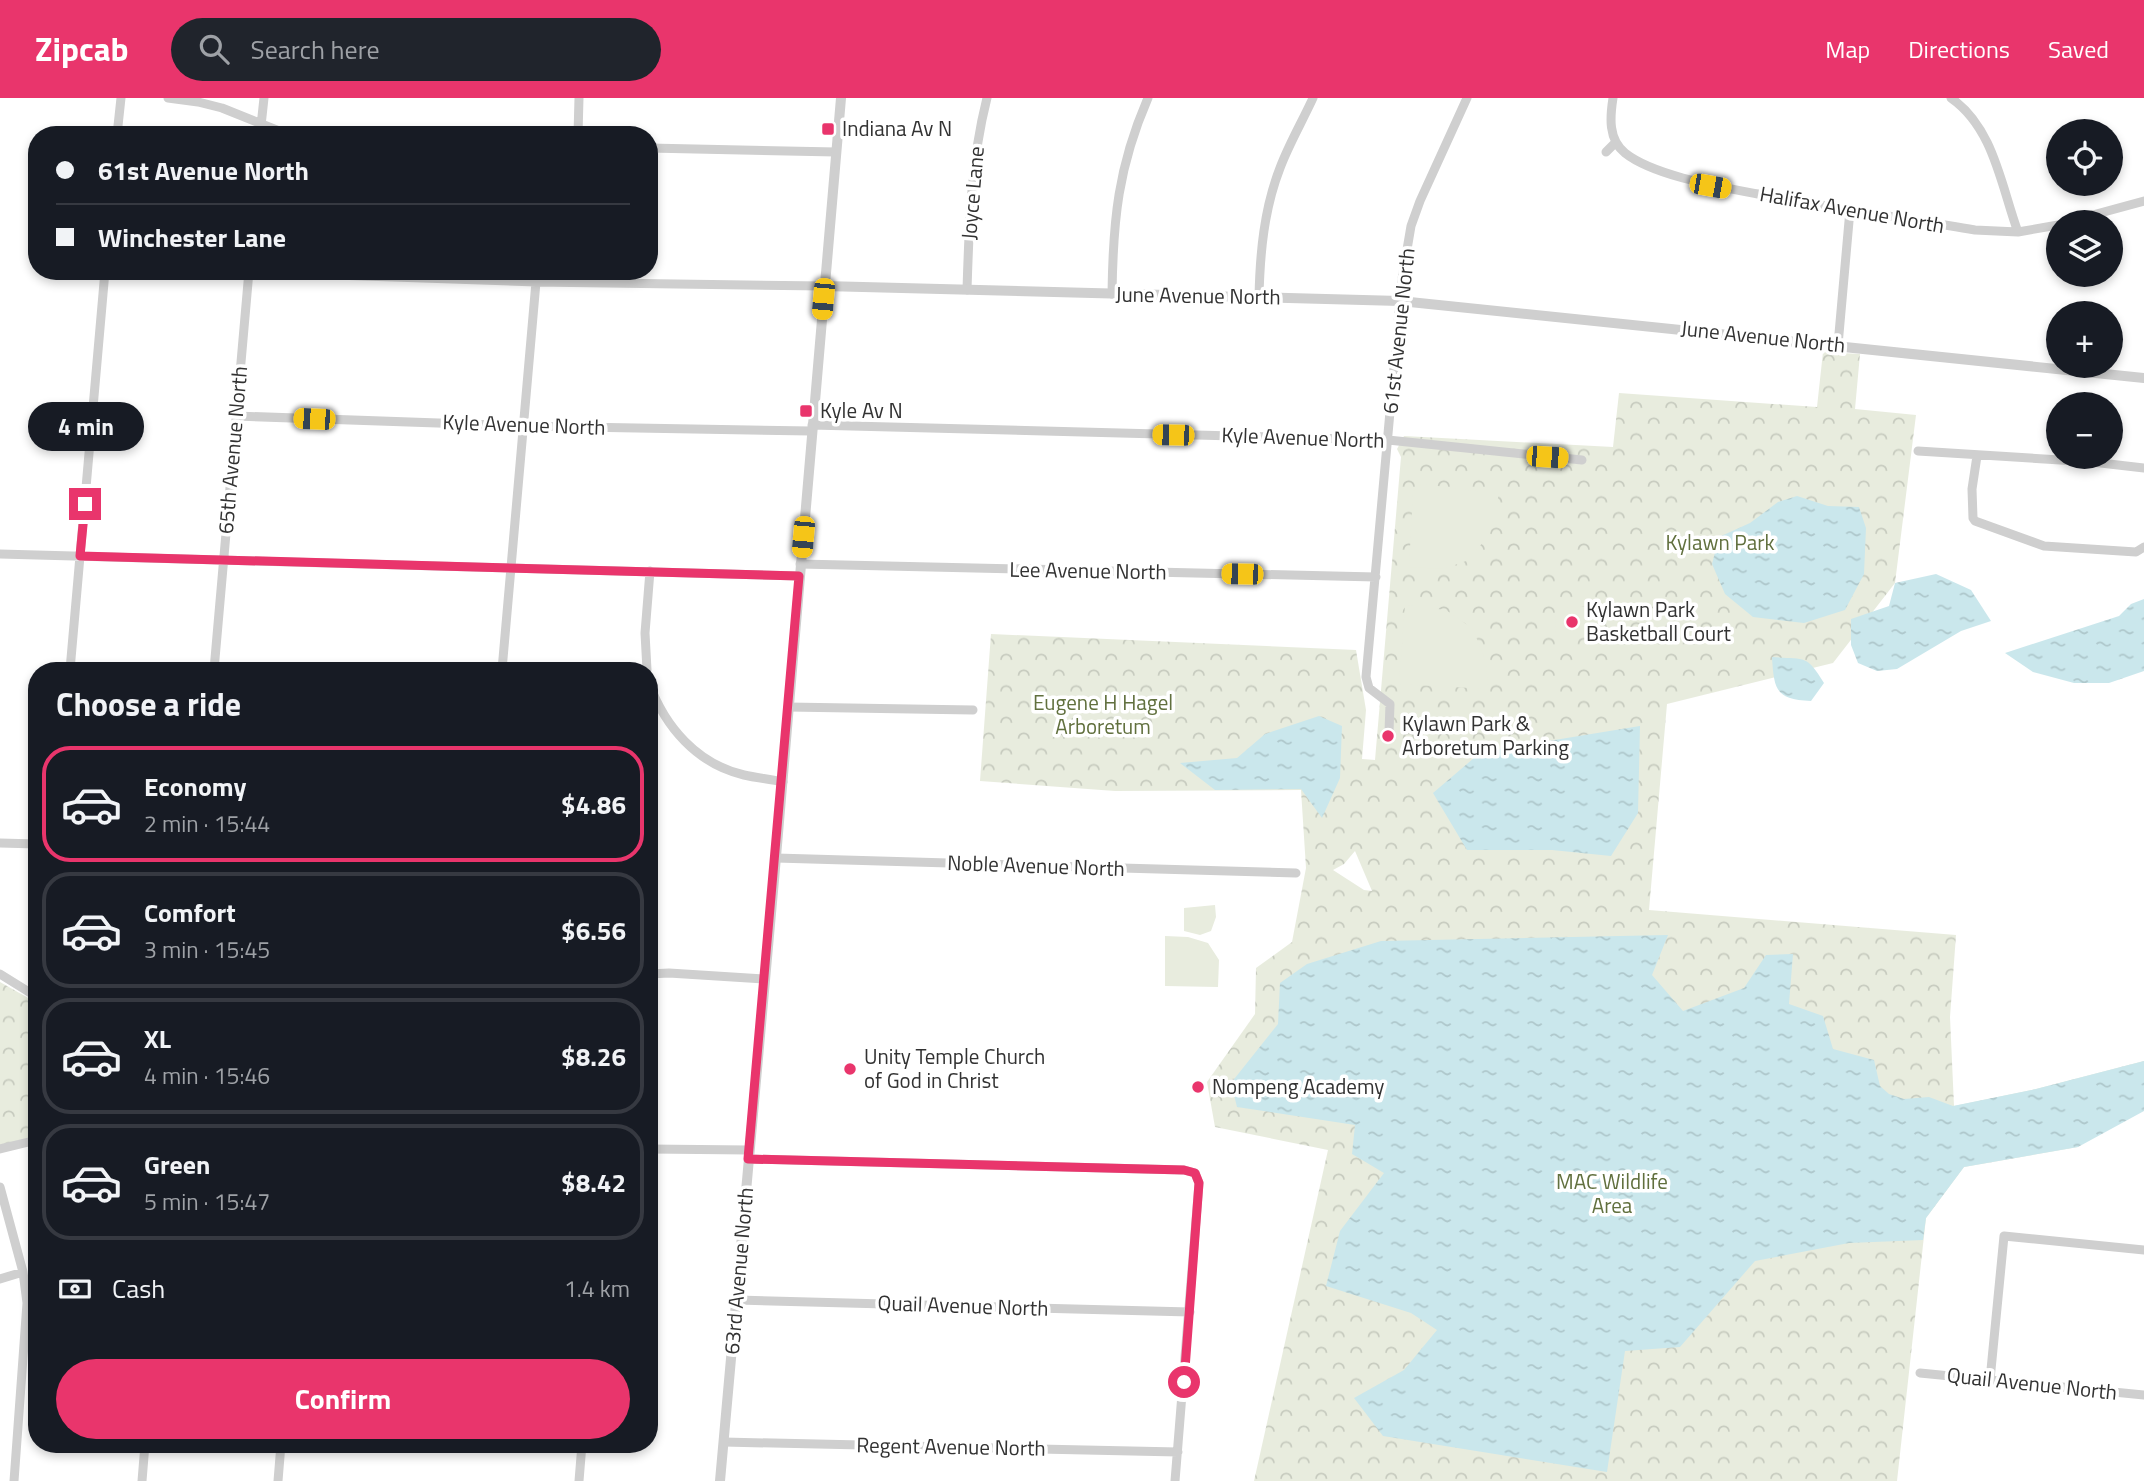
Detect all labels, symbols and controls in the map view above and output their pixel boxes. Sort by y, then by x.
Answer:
search box [171,18,661,81]
text: Zipcab [35,24,129,74]
icon: search [195,30,233,68]
text: Search here [251,30,380,69]
text: Map [1825,31,1870,67]
text: Directions [1908,31,2010,67]
text: Saved [2048,31,2109,67]
place label: Indiana Av N [842,112,952,144]
map controls [2046,119,2123,469]
button: locate [2046,119,2123,196]
marker: Indiana Av N [820,121,836,137]
street label: Joyce Lane [952,145,992,241]
text: 61st Avenue North [98,151,309,190]
car [1688,172,1733,200]
street label: Halifax Avenue North [1757,177,1947,241]
button: layers [2046,210,2123,287]
text: Winchester Lane [98,218,286,257]
street label: 61st Avenue North [1373,246,1423,415]
car [811,277,836,321]
street label: June Avenue North [1115,278,1281,312]
button: + [2046,301,2123,378]
street label: June Avenue North [1679,311,1847,361]
street label: 65th Avenue North [209,365,255,535]
button: − [2046,392,2123,469]
place label: Kyle Av N [820,394,903,426]
callout: 4 min [27,402,143,452]
marker: Kyle Av N [798,403,814,419]
street label: Kyle Avenue North [442,405,606,443]
car [293,408,336,430]
text: 4 min [58,409,114,444]
street label: Kyle Avenue North [1221,418,1385,456]
car [1152,424,1195,446]
car [1526,445,1569,469]
route end [69,488,101,520]
car [791,515,816,559]
park label: Kylawn Park [1665,526,1775,558]
street label: Lee Avenue North [1009,553,1167,587]
car [1221,563,1264,585]
place label: Kylawn Park Basketball Court [1586,593,1732,649]
marker: Kylawn Park Basketball Court [1564,614,1580,630]
text: Choose a ride [56,680,241,728]
park label: Eugene H Hagel Arboretum [1033,686,1173,742]
place label: Kylawn Park & Arboretum Parking [1402,707,1569,763]
marker: Kylawn Park & Arboretum Parking [1380,728,1396,744]
text: Economy [144,767,246,806]
icon: car [60,773,123,836]
text: $4.86 [561,785,626,824]
text: 2 min · 15:44 [144,806,270,841]
street label: Noble Avenue North [947,846,1125,884]
text: Comfort [144,893,236,932]
icon: car [60,899,123,962]
text: $6.56 [561,911,626,950]
text: 3 min · 15:45 [144,932,270,967]
text: XL [144,1019,171,1058]
icon: car [60,1025,123,1088]
text: $8.26 [561,1037,626,1076]
place label: Unity Temple Church of God in Christ [864,1040,1045,1096]
text: 4 min · 15:46 [144,1058,270,1093]
marker: Unity Temple Church of God in Christ [842,1061,858,1077]
place label: Nompeng Academy [1212,1070,1384,1102]
marker: Nompeng Academy [1190,1079,1206,1095]
text: Green [144,1145,210,1184]
icon: car [60,1151,123,1214]
text: $8.42 [561,1163,626,1202]
park label: MAC Wildlife Area [1556,1165,1668,1221]
text: 5 min · 15:47 [144,1184,270,1219]
street label: 63rd Avenue North [715,1186,761,1356]
text: Cash [112,1269,165,1308]
icon: cash [56,1270,94,1308]
text: 1.4 km [564,1271,630,1306]
street label: Quail Avenue North [877,1286,1049,1324]
street label: Quail Avenue North [1945,1358,2119,1408]
button: Confirm [56,1359,630,1439]
route start [1168,1366,1200,1398]
street label: Regent Avenue North [856,1428,1046,1464]

